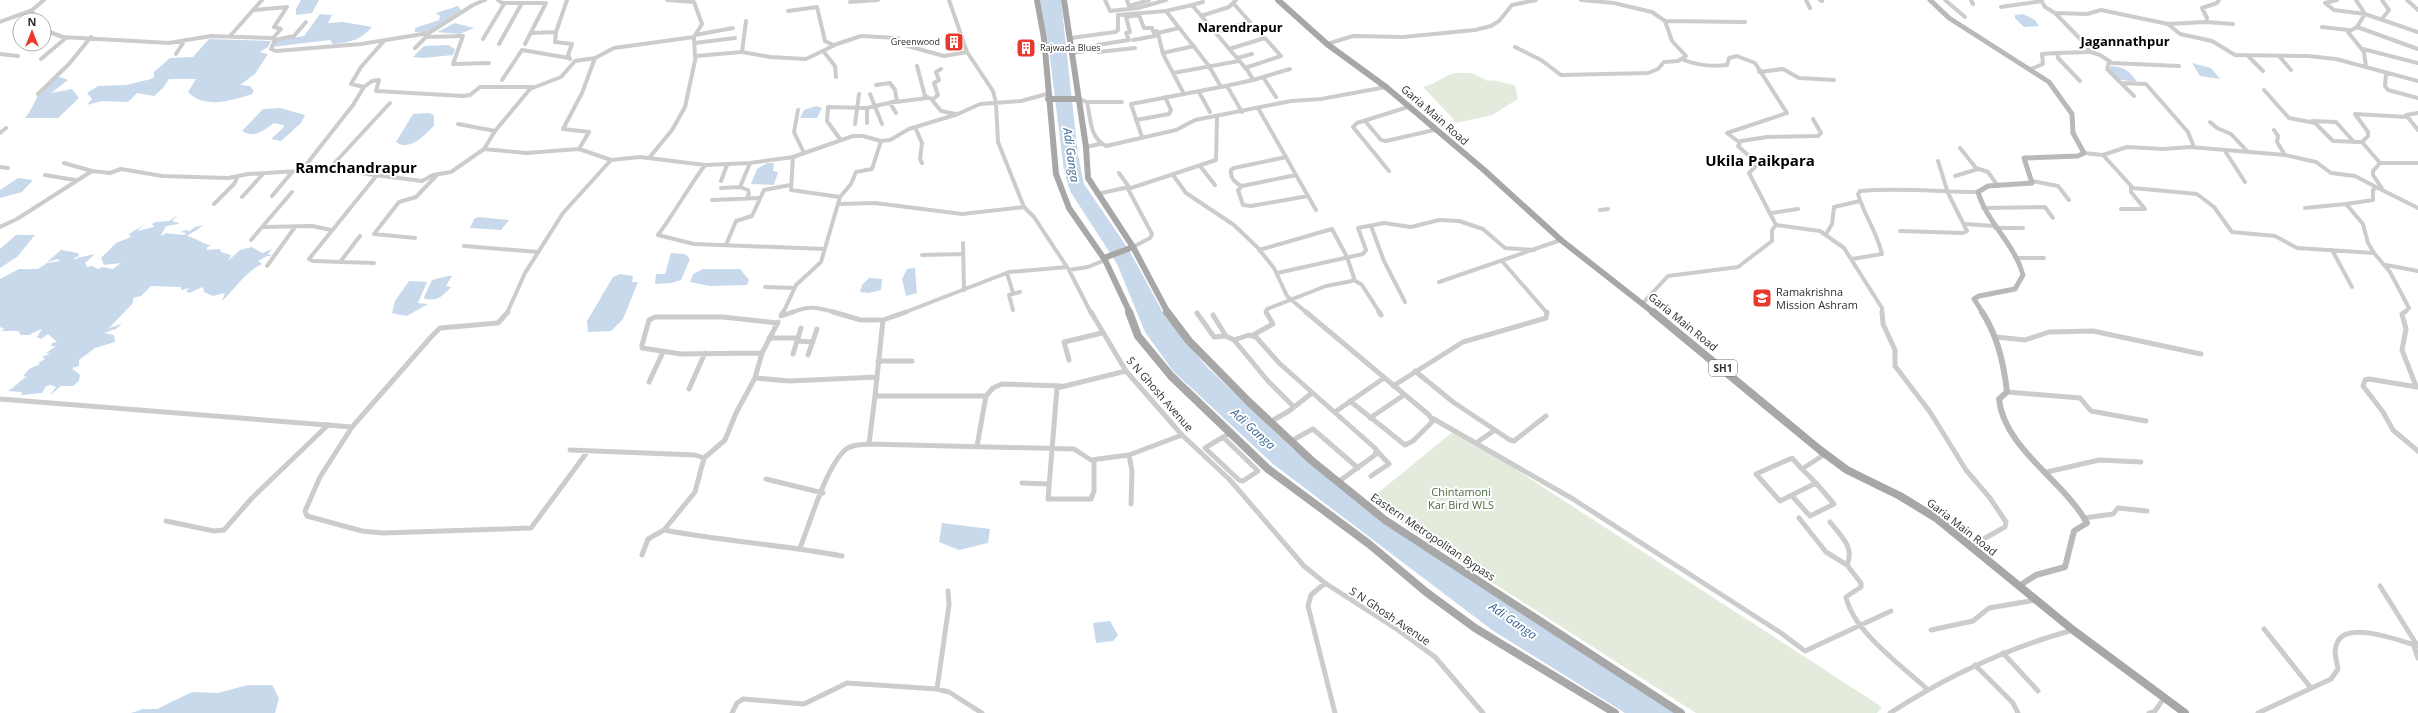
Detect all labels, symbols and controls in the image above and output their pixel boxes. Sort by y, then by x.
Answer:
north arrow [12,12,52,52]
text: N [28,14,36,29]
district label: Narendrapur [1197,18,1283,36]
building icon: Greenwood [943,31,965,53]
district label: Jagannathpur [2079,32,2170,50]
place label: Greenwood [891,35,940,48]
building icon: Rajwada Blues [1015,37,1037,59]
place label: Rajwada Blues [1040,41,1101,54]
street label: Garia Main Road [1398,81,1472,148]
water label: Adi Ganga [1059,126,1084,183]
district label: Ukila Paikpara [1705,150,1815,170]
district label: Ramchandrapur [295,157,417,177]
place label: Ramakrishna Mission Ashram [1776,284,1858,312]
school or university icon: Ramakrishna Mission Ashram [1751,287,1773,309]
street label: Garia Main Road [1646,289,1721,354]
street label: S N Ghosh Avenue [1124,353,1197,434]
road number: SH1 [1709,360,1737,376]
water label: Adi Ganga [1227,403,1279,453]
park label: Chintamoni Kar Bird WLS [1428,484,1494,512]
street label: Eastern Metropolitan Bypass [1368,489,1499,584]
street label: Garia Main Road [1924,495,2000,559]
street label: S N Ghosh Avenue [1347,583,1434,648]
water label: Adi Ganga [1485,597,1541,643]

